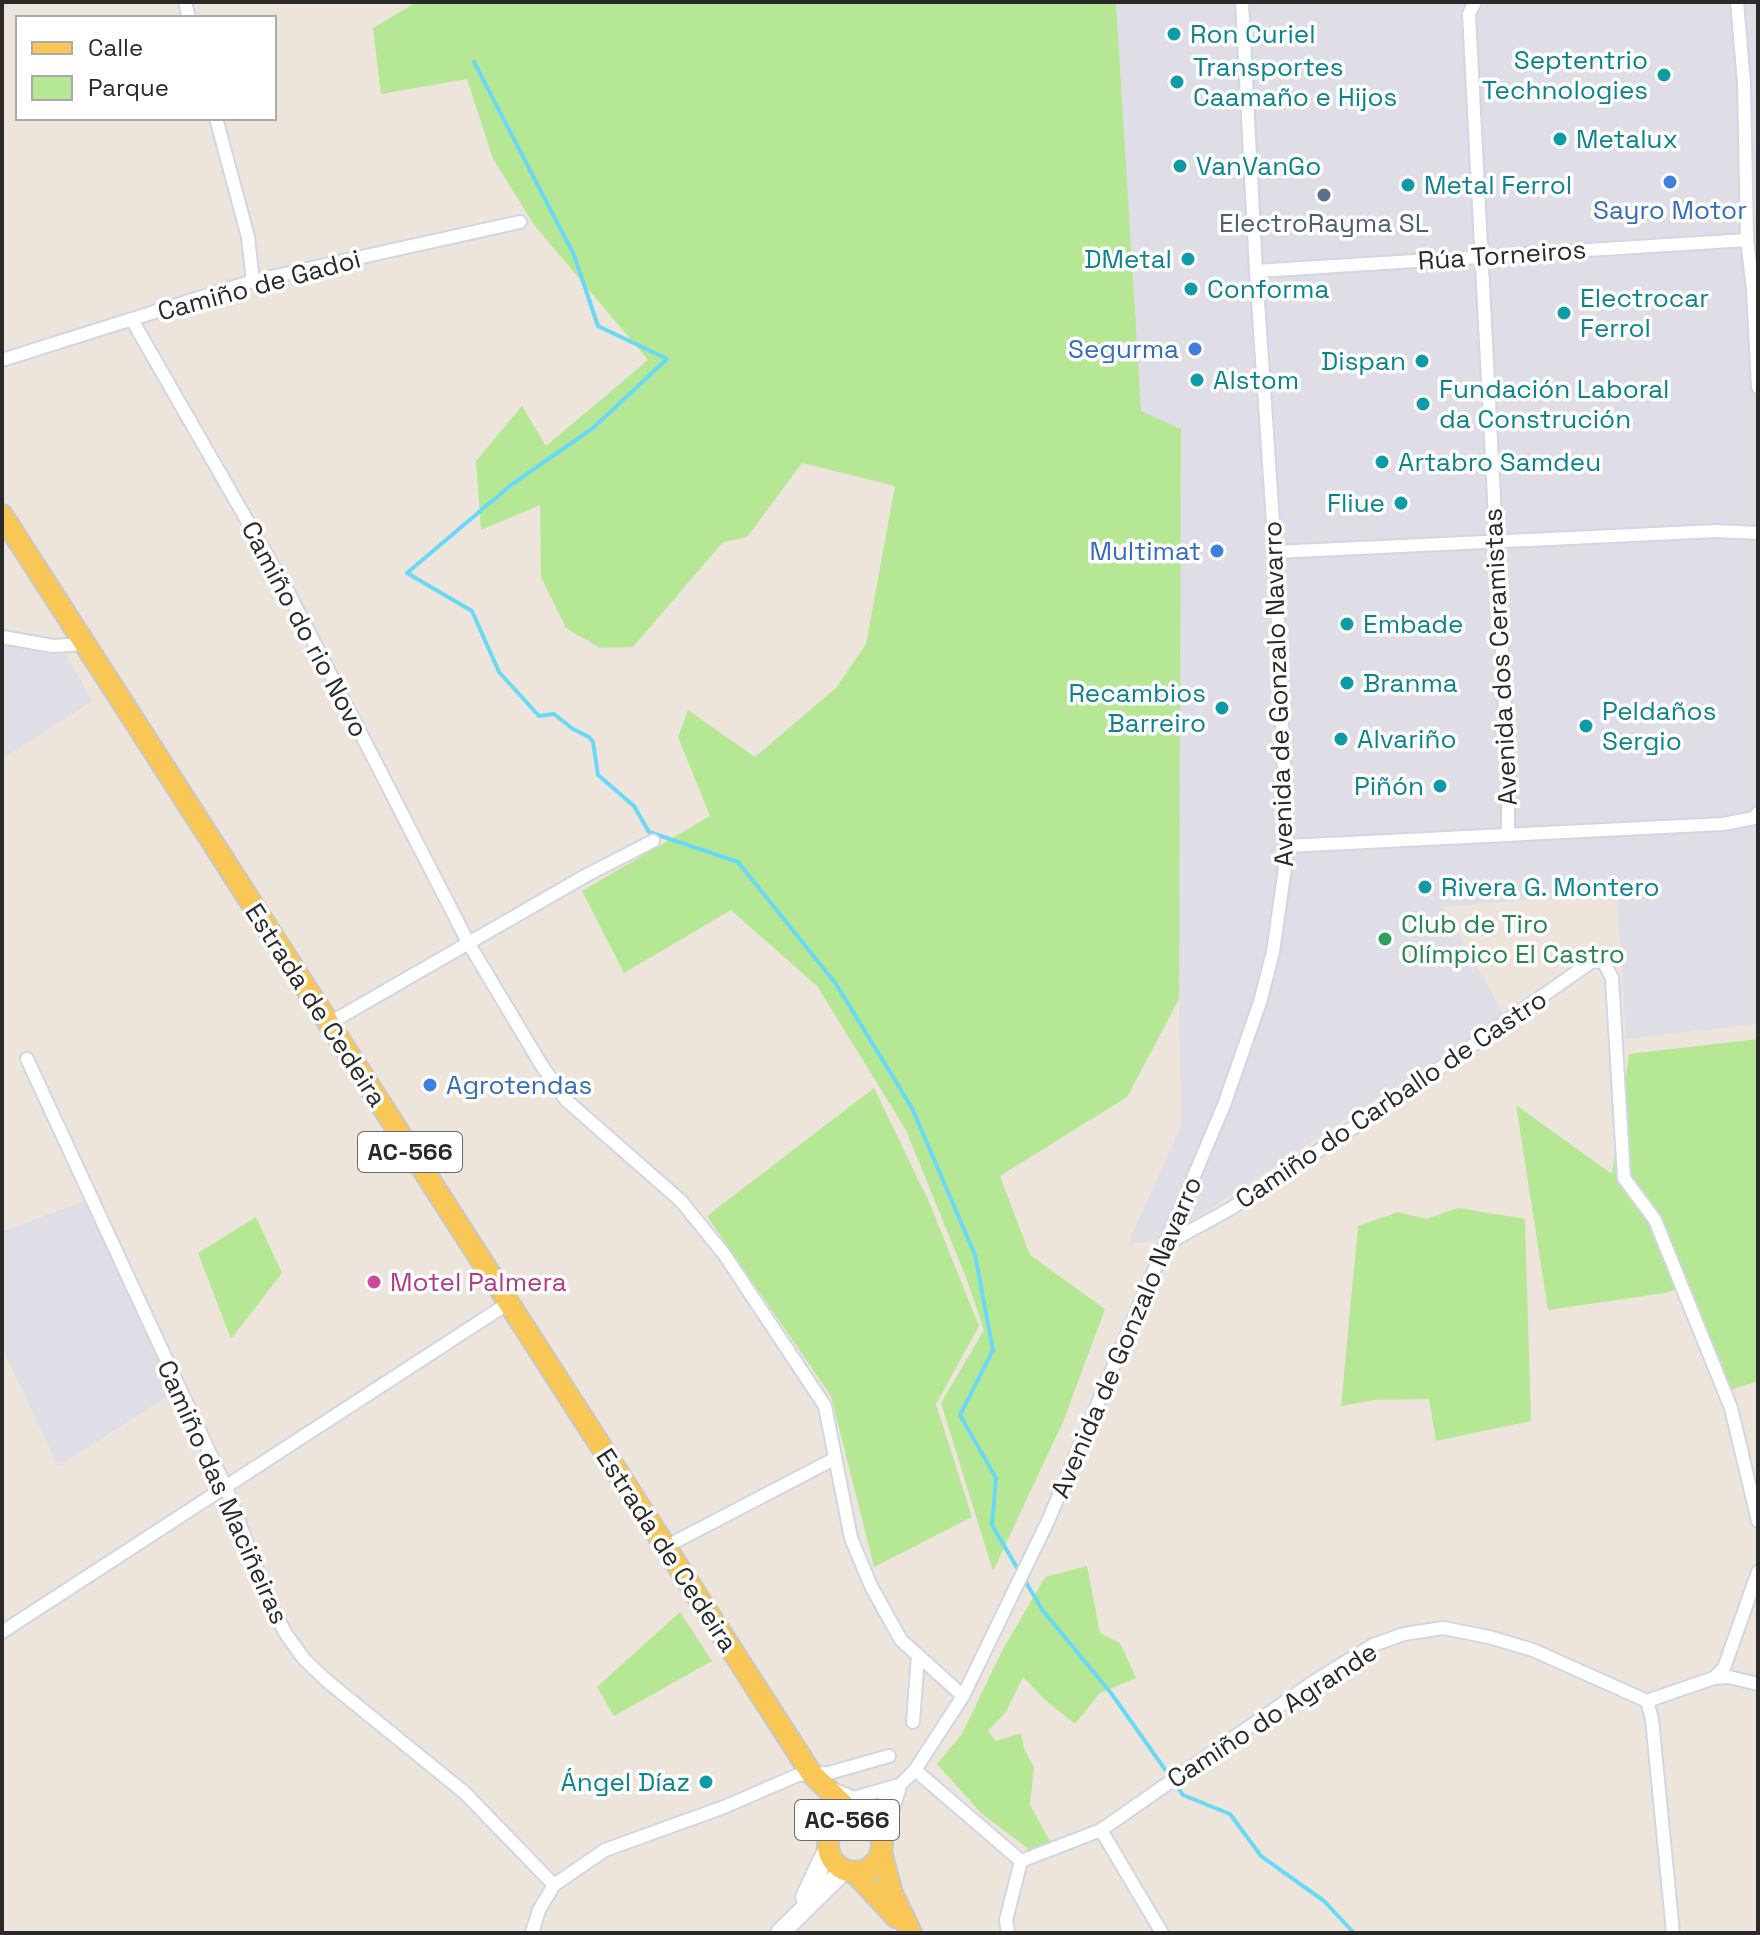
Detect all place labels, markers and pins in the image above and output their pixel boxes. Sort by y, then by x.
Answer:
place label: Ron Curiel [1190,17,1316,51]
marker: Ron Curiel [1165,25,1183,43]
place label: Septentrio Technologies [1482,43,1648,107]
place label: Transportes Caamaño e Hijos [1193,50,1397,114]
marker: Septentrio Technologies [1655,66,1673,84]
marker: Transportes Caamaño e Hijos [1168,73,1186,91]
place label: Metalux [1576,122,1678,156]
marker: Metalux [1551,130,1569,148]
place label: VanVanGo [1196,149,1321,183]
marker: VanVanGo [1171,157,1189,175]
place label: Metal Ferrol [1424,168,1572,202]
marker: Sayro Motor [1661,173,1679,191]
marker: Metal Ferrol [1399,176,1417,194]
marker: ElectroRayma SL [1315,186,1333,204]
place label: Sayro Motor [1593,193,1747,227]
place label: ElectroRayma SL [1219,206,1429,240]
place label: DMetal [1084,242,1172,276]
marker: DMetal [1179,250,1197,268]
place label: Conforma [1207,272,1329,306]
marker: Conforma [1182,280,1200,298]
place label: Electrocar Ferrol [1580,281,1709,345]
marker: Electrocar Ferrol [1555,304,1573,322]
place label: Segurma [1068,332,1179,366]
marker: Segurma [1186,340,1204,358]
place label: Dispan [1321,344,1406,378]
marker: Dispan [1413,352,1431,370]
place label: Alstom [1213,363,1299,397]
marker: Alstom [1188,371,1206,389]
place label: Fundación Laboral da Construción [1439,372,1669,436]
marker: Fundación Laboral da Construción [1414,395,1432,413]
place label: Artabro Samdeu [1398,445,1601,479]
marker: Artabro Samdeu [1373,453,1391,471]
place label: Fliue [1327,486,1385,520]
marker: Fliue [1392,494,1410,512]
place label: Multimat [1089,534,1201,568]
marker: Multimat [1208,542,1226,560]
place label: Embade [1363,607,1463,641]
marker: Embade [1338,615,1356,633]
place label: Branma [1363,666,1458,700]
marker: Branma [1338,674,1356,692]
place label: Recambios Barreiro [1068,676,1206,740]
place label: Peldaños Sergio [1602,694,1716,758]
marker: Recambios Barreiro [1213,699,1231,717]
marker: Peldaños Sergio [1577,717,1595,735]
place label: Alvariño [1357,722,1457,756]
marker: Alvariño [1332,730,1350,748]
place label: Piñón [1354,769,1424,803]
marker: Piñón [1431,777,1449,795]
place label: Rivera G. Montero [1441,870,1660,904]
marker: Rivera G. Montero [1416,878,1434,896]
place label: Club de Tiro Olímpico El Castro [1401,907,1625,971]
marker: Club de Tiro Olímpico El Castro [1376,930,1394,948]
place label: Agrotendas [446,1068,592,1102]
marker: Agrotendas [421,1076,439,1094]
place label: Motel Palmera [390,1265,567,1299]
marker: Motel Palmera [365,1273,383,1291]
place label: Ángel Díaz [560,1765,690,1799]
marker: Ángel Díaz [697,1773,715,1791]

